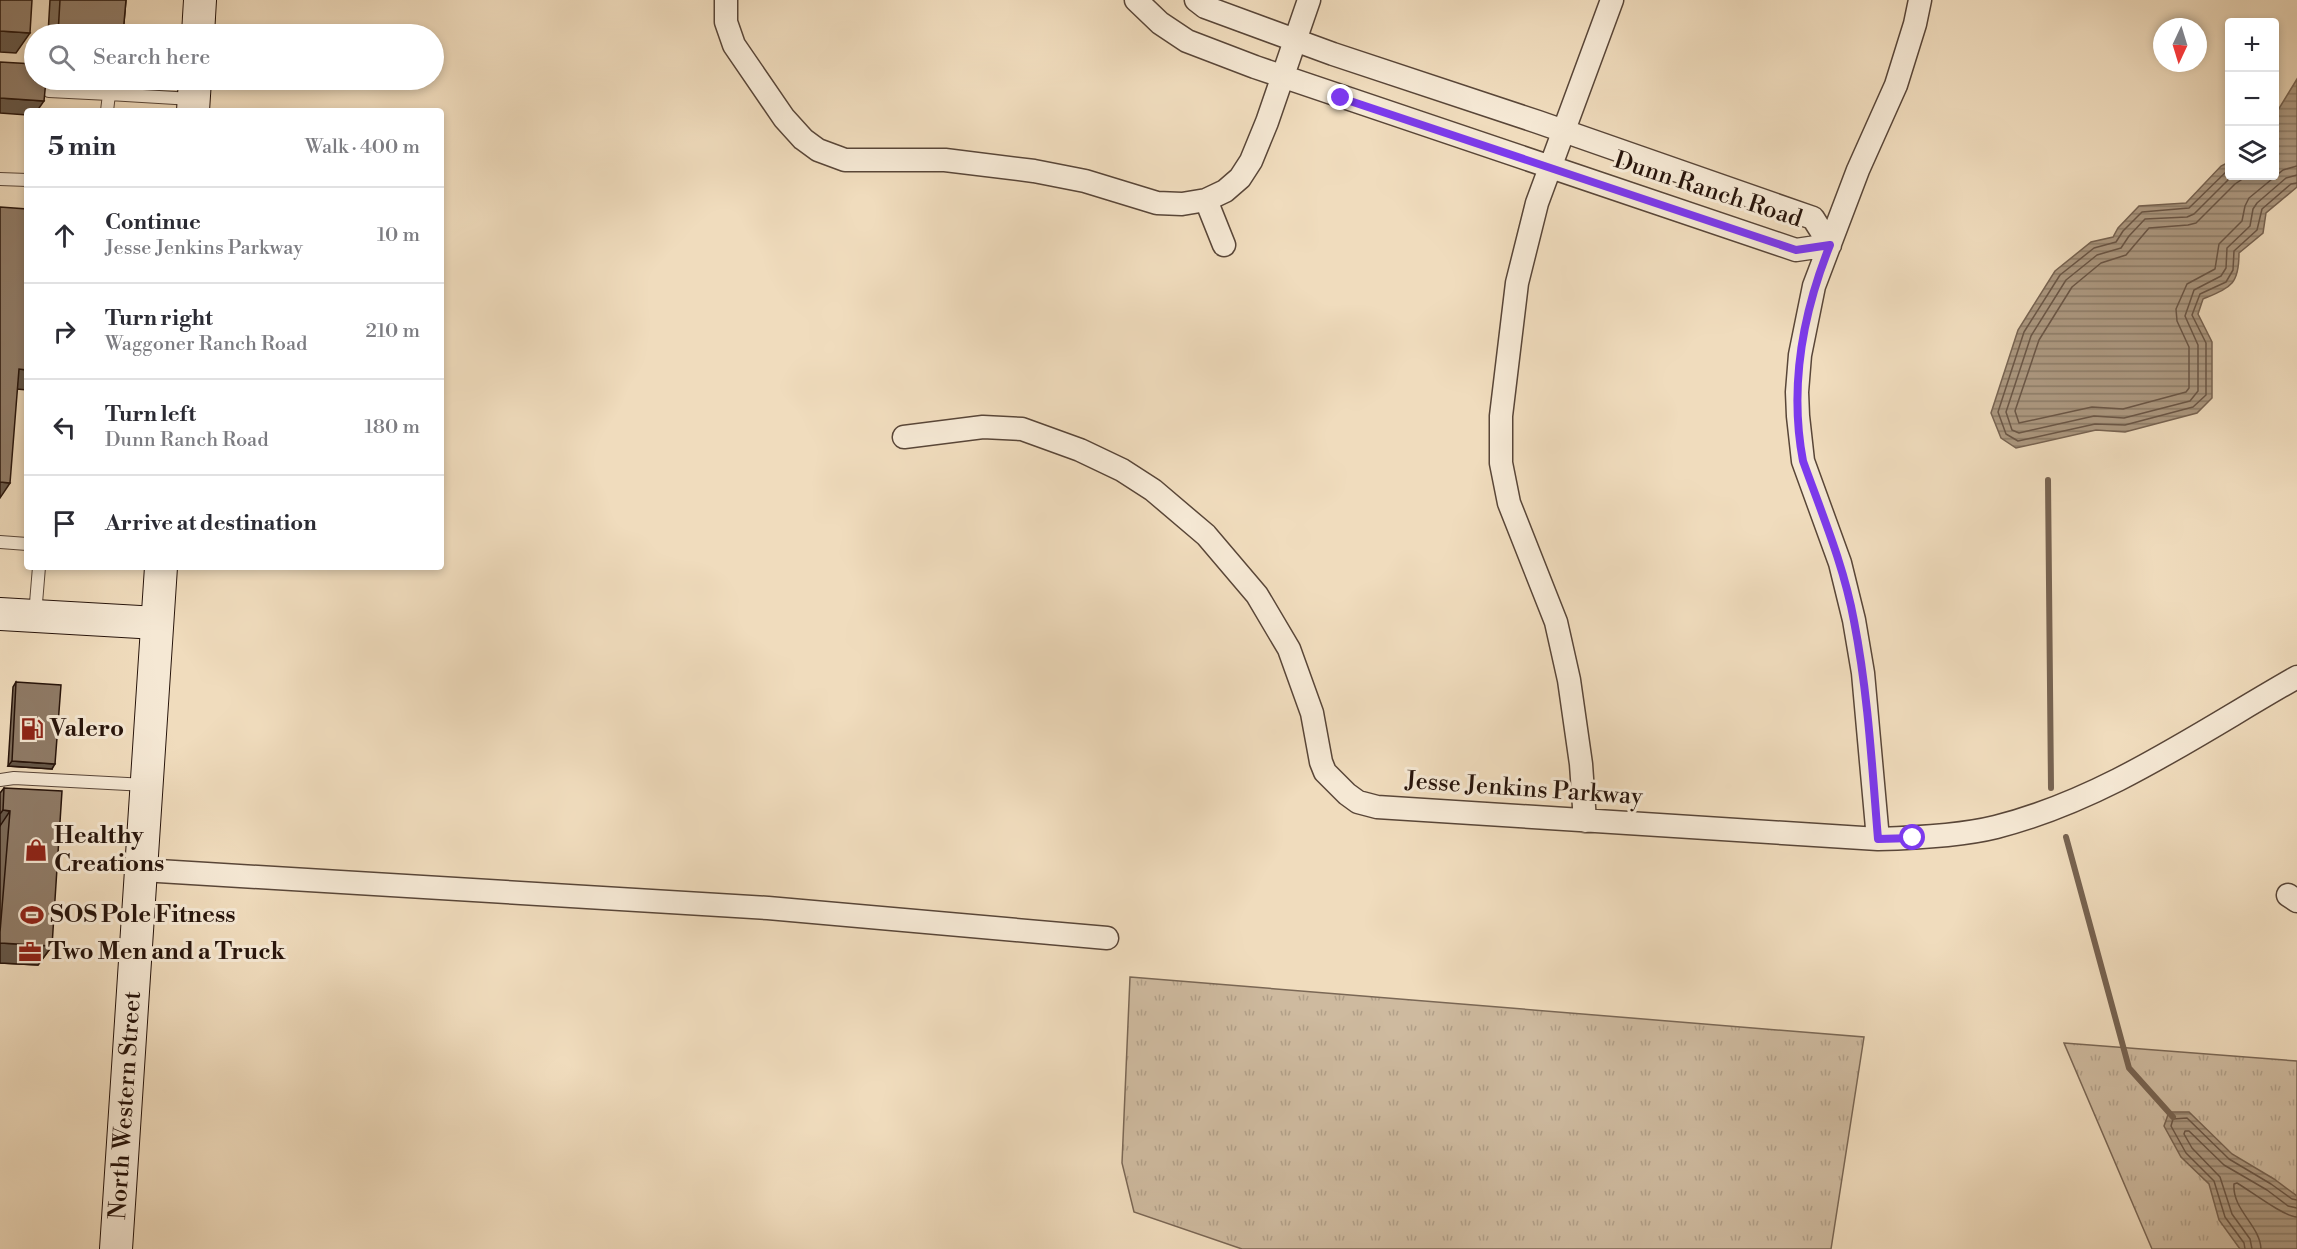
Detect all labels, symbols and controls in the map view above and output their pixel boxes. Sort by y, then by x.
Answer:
north arrow [2153,18,2207,72]
map controls [2225,18,2279,180]
button: + [2225,18,2279,72]
search box [24,24,444,90]
icon: search [45,41,78,74]
text: Search here [93,44,210,71]
button: − [2225,72,2279,126]
route end [1327,84,1353,110]
button: layers [2225,126,2279,180]
text: 5 min [48,131,116,163]
text: Walk · 400 m [305,135,420,160]
street label: Dunn Ranch Road [1610,145,1806,235]
text: Continue [105,209,201,236]
icon: ahead [48,219,81,252]
text: 10 m [377,223,420,248]
text: Jesse Jenkins Parkway [105,236,303,261]
text: Turn right [105,305,213,332]
icon: right [48,315,81,348]
text: 210 m [365,319,420,344]
text: Waggoner Ranch Road [105,332,307,357]
text: Turn left [105,401,196,428]
icon: left [48,411,81,444]
text: 180 m [365,415,420,440]
text: Dunn Ranch Road [105,428,269,453]
icon: arrive [48,507,81,540]
text: Arrive at destination [105,510,317,537]
place label: Valero [49,714,124,744]
fuel station icon: Valero [19,716,45,742]
street label: Jesse Jenkins Parkway [1403,766,1644,812]
place label: Healthy Creations [54,821,164,879]
route start [1899,824,1925,850]
shop icon: Healthy Creations [23,837,49,863]
place label: SOS Pole Fitness [50,900,236,930]
sports icon: SOS Pole Fitness [19,902,45,928]
place label: Two Men and a Truck [48,937,287,967]
office icon: Two Men and a Truck [17,939,43,965]
street label: North Western Street [103,990,148,1221]

